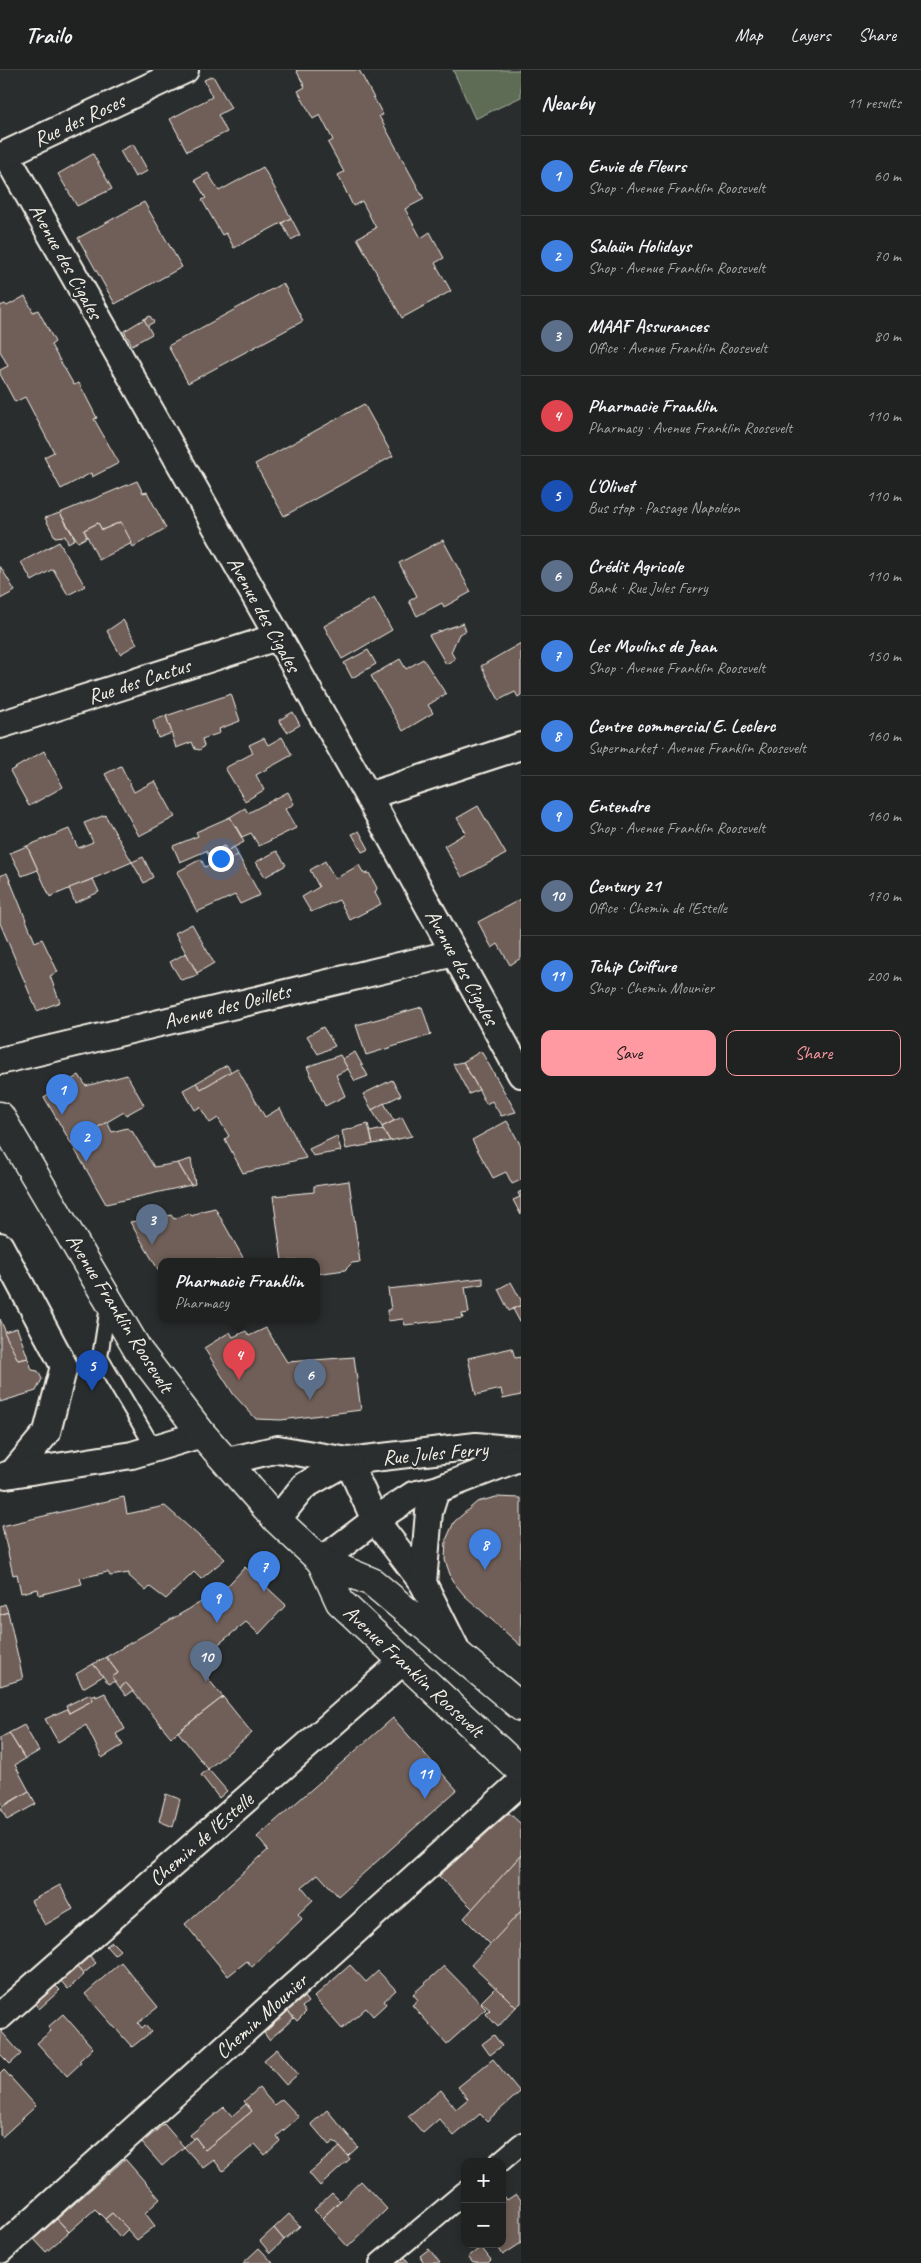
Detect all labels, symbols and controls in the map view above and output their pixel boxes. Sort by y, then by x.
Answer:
text: Trailo [25,20,71,50]
text: Map [735,24,763,46]
text: Layers [791,24,830,46]
text: Share [858,24,896,46]
street label: Rue des Roses [29,87,130,152]
text: Nearby [541,90,594,116]
text: 11 results [847,93,901,113]
text: Envie de Fleurs [588,154,686,178]
text: 1 [553,166,561,186]
text: 60 m [874,166,901,186]
text: Shop · Avenue Franklin Roosevelt [588,178,765,198]
street label: Avenue des Cigales [24,199,109,325]
text: Salaün Holidays [588,234,691,258]
text: 2 [553,246,561,266]
text: 70 m [874,246,901,266]
text: Shop · Avenue Franklin Roosevelt [588,258,765,278]
text: MAAF Assurances [588,314,708,338]
text: 3 [553,326,561,346]
text: 80 m [874,326,901,346]
text: Office · Avenue Franklin Roosevelt [588,338,767,358]
text: Pharmacie Franklin [588,394,717,418]
text: 4 [553,406,561,426]
text: 110 m [867,406,901,426]
text: Pharmacy · Avenue Franklin Roosevelt [588,418,792,438]
text: L'Olivet [588,474,634,498]
text: 5 [554,486,560,506]
text: 110 m [867,486,901,506]
text: Bus stop · Passage Napoléon [588,498,740,518]
street label: Avenue des Cigales [222,552,307,678]
text: Crédit Agricole [588,554,683,578]
text: 6 [553,566,561,586]
text: 110 m [867,566,901,586]
text: Bank · Rue Jules Ferry [588,578,708,598]
text: Les Moulins de Jean [588,634,717,658]
text: 7 [553,646,561,666]
text: 150 m [867,646,901,666]
street label: Rue des Cactus [84,652,195,710]
text: Shop · Avenue Franklin Roosevelt [588,658,765,678]
text: Centre commercial E. Leclerc [588,714,775,738]
text: 8 [553,726,561,746]
text: 160 m [867,726,901,746]
text: Supermarket · Avenue Franklin Roosevelt [588,738,806,758]
text: Entendre [588,794,649,818]
text: 9 [553,806,561,826]
text: 160 m [867,806,901,826]
text: Shop · Avenue Franklin Roosevelt [588,818,765,838]
your location [208,846,234,872]
text: Century 21 [588,874,660,898]
text: 10 [550,886,564,906]
text: 170 m [867,886,901,906]
text: Office · Chemin de l'Estelle [588,898,727,918]
street label: Avenue des Cigales [420,905,505,1031]
text: Tchip Coiffure [588,954,676,978]
text: 11 [550,966,564,986]
text: 200 m [867,966,901,986]
street label: Avenue des Oeillets [161,977,295,1034]
text: Shop · Chemin Mounier [588,978,714,998]
button: Save [541,1030,716,1076]
button: Share [726,1030,901,1076]
pin: 1 [46,1074,78,1115]
pin: 2 [70,1121,102,1162]
pin: 3 [136,1204,168,1245]
street label: Avenue Franklin Roosevelt [61,1229,181,1399]
popup [158,1258,320,1323]
text: Pharmacie Franklin [175,1269,303,1293]
text: Pharmacy [175,1293,229,1313]
pin: 4 [223,1339,255,1380]
pin: 5 [76,1350,108,1391]
pin: 6 [294,1359,326,1400]
street label: Rue Jules Ferry [381,1435,491,1471]
pin: 8 [469,1529,501,1570]
pin: 7 [248,1551,280,1592]
pin: 9 [201,1582,233,1623]
street label: Avenue Franklin Roosevelt [338,1599,491,1744]
pin: 10 [190,1641,222,1682]
pin: 11 [409,1758,441,1799]
street label: Chemin de l'Estelle [143,1786,259,1891]
street label: Chemin Mounier [209,1967,314,2064]
map controls [461,2158,506,2248]
button: + [461,2158,506,2203]
button: − [461,2203,506,2248]

